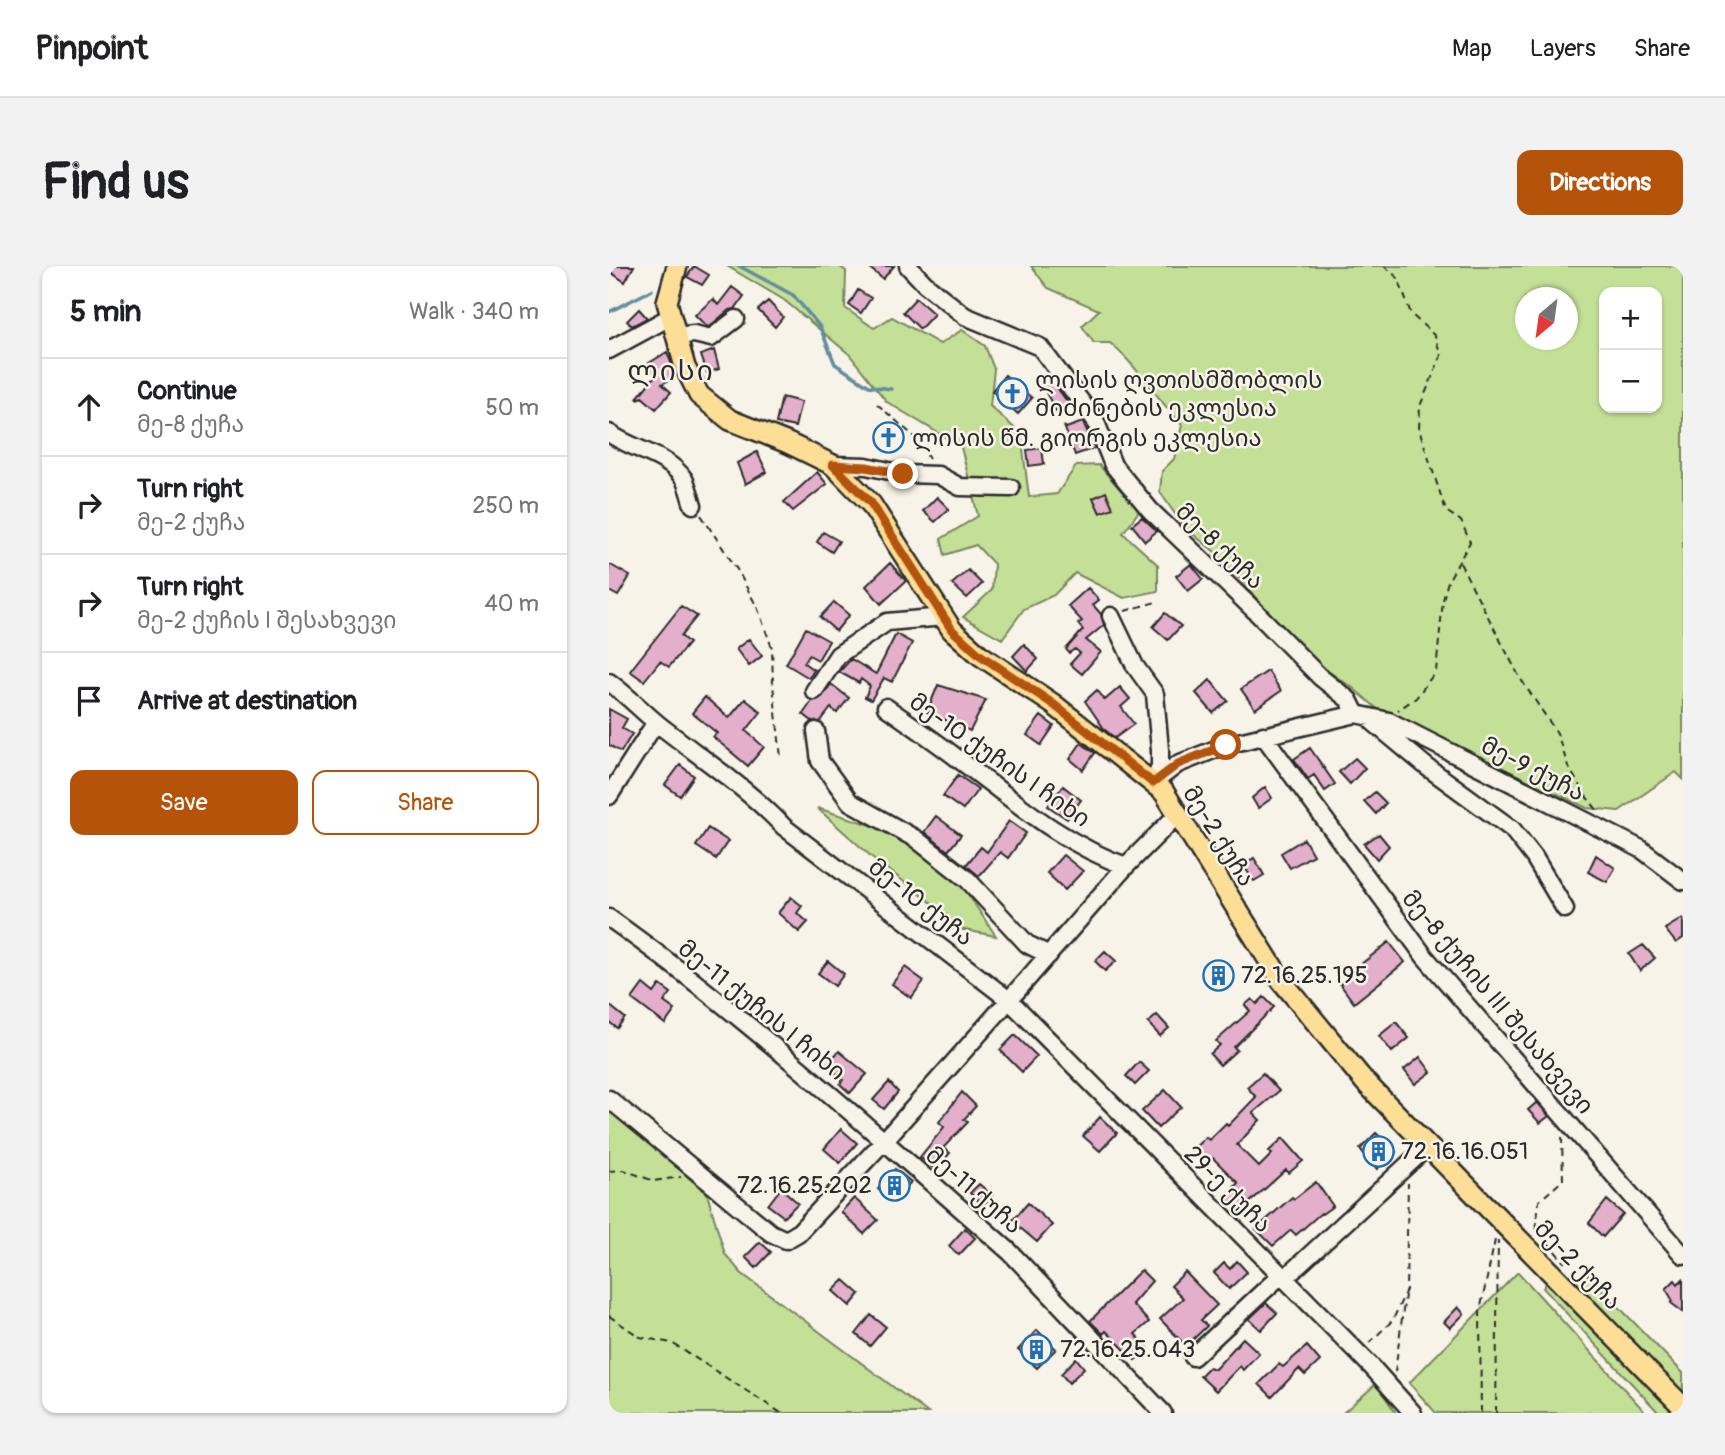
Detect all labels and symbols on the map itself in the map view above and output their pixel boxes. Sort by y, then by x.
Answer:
north arrow [1515,287,1578,350]
district label: ლისი [627,354,715,389]
place label: ლისის ღვთისმშობლის მიძინების ეკლესია [1035,366,1322,423]
church icon: ლისის ღვთისმშობლის მიძინების ეკლესია [995,377,1029,411]
church icon: ლისის წმ. გიორგის ეკლესია [872,421,906,455]
place label: ლისის წმ. გიორგის ეკლესია [912,424,1262,453]
route end [887,458,918,489]
street label: მე-8 ქუჩა [1169,497,1270,596]
street label: მე-10 ქუჩის I ჩიხი [904,687,1096,834]
route start [1210,729,1241,760]
street label: მე-9 ქუჩა [1476,731,1589,808]
street label: მე-2 ქუჩა [1176,781,1261,892]
street label: მე-10 ქუჩა [862,852,979,952]
street label: მე-8 ქუჩის III შესახვევი [1396,885,1600,1120]
street label: მე-11 ქუჩის I ჩიხი [672,934,851,1087]
building icon: 72.16.25.195 [1201,958,1235,992]
place label: 72.16.25.195 [1241,961,1367,990]
building icon: 72.16.16.051 [1361,1134,1395,1168]
place label: 72.16.16.051 [1401,1137,1528,1166]
street label: 29-ე ქუჩა [1178,1140,1277,1239]
street label: მე-11 ქუჩა [919,1141,1028,1240]
building icon: 72.16.25.202 [878,1168,912,1202]
place label: 72.16.25.202 [737,1171,872,1200]
street label: მე-2 ქუჩა [1528,1215,1627,1316]
building icon: 72.16.25.043 [1020,1332,1054,1366]
place label: 72.16.25.043 [1060,1335,1195,1364]

